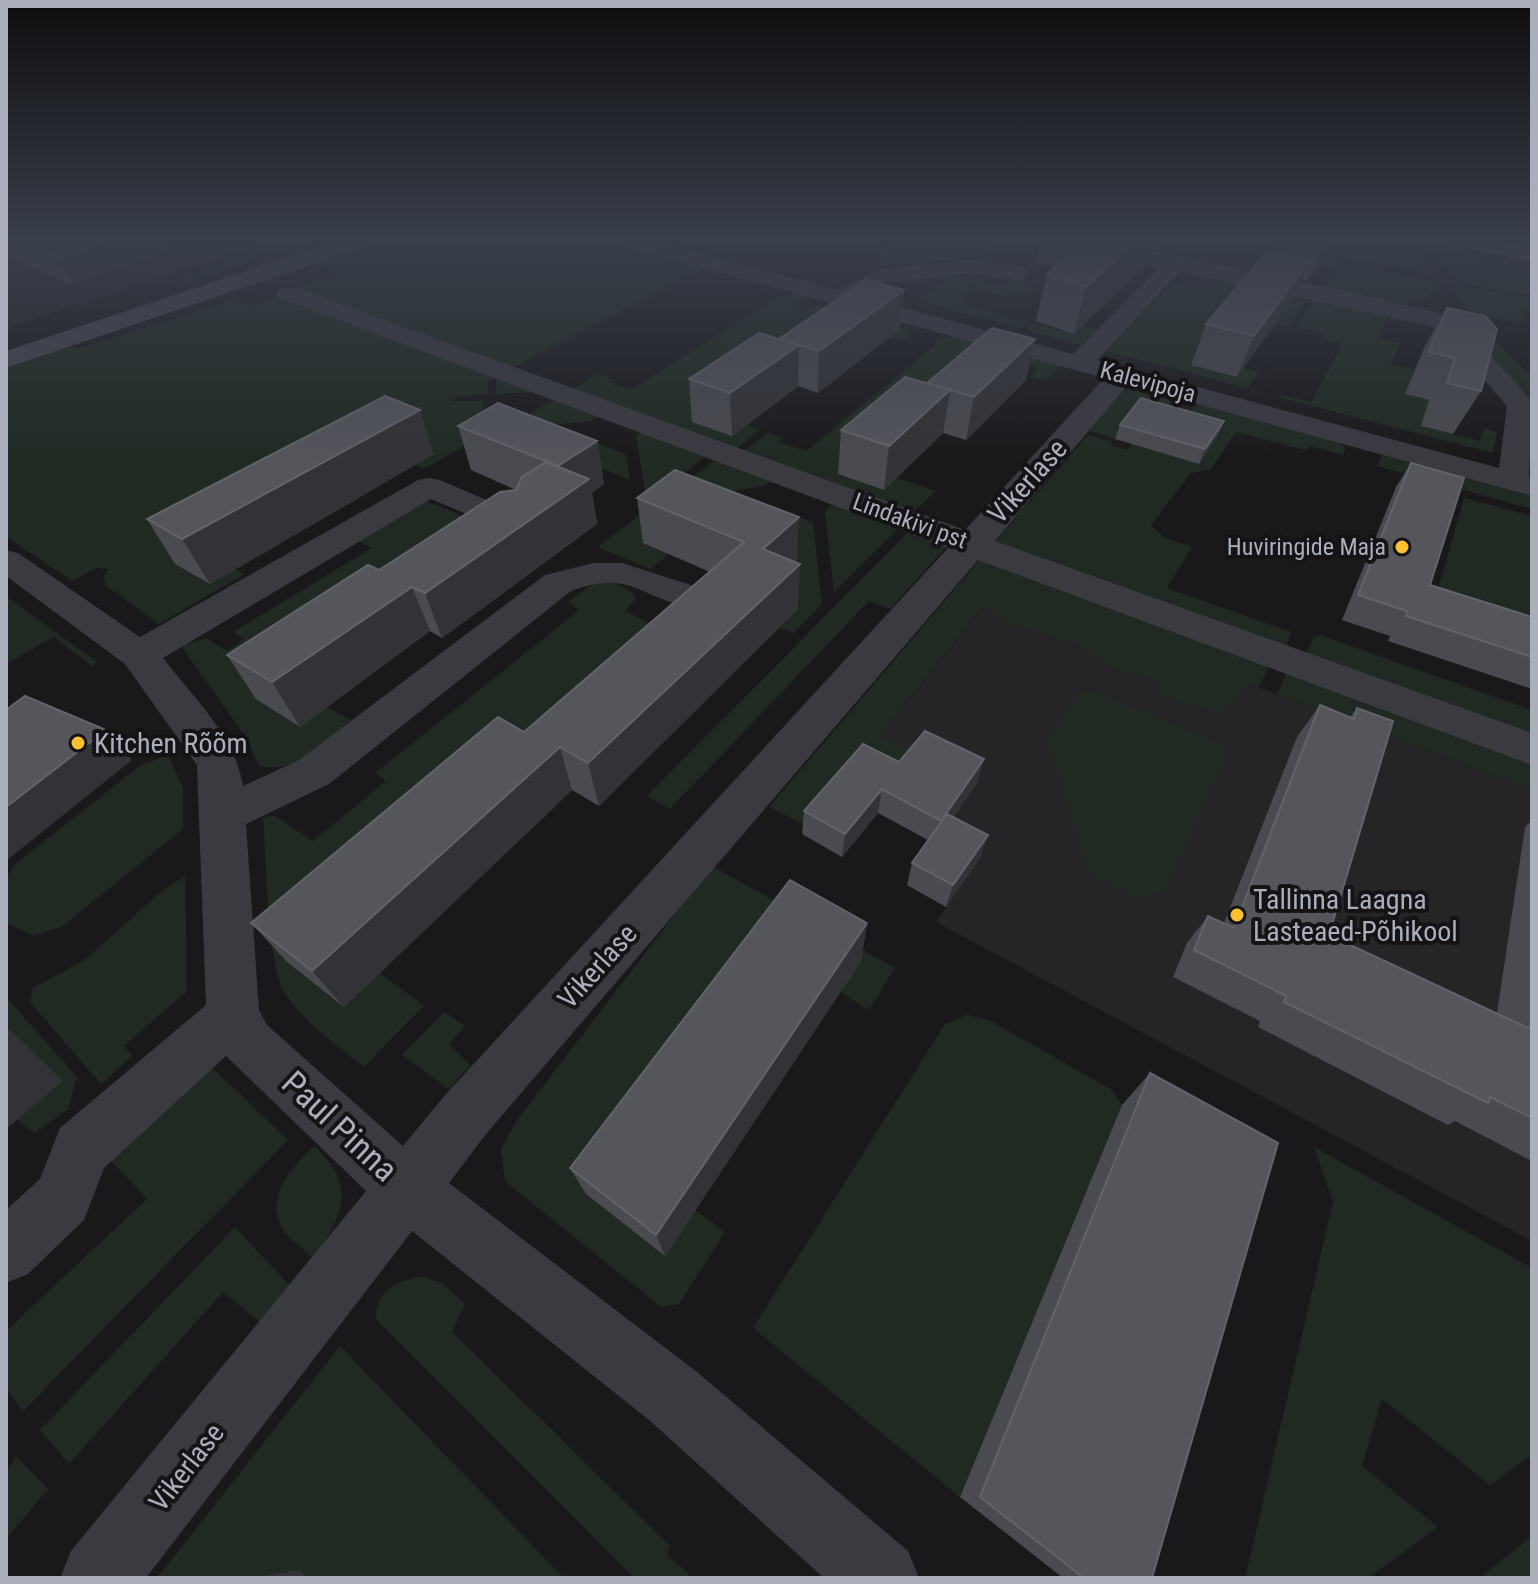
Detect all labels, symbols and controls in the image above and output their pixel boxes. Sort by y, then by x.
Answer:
street label: Kalevipoja [1097,356,1199,408]
street label: Vikerlase [981,432,1074,530]
street label: Lindakivi pst [849,487,971,555]
place label: Huviringide Maja [1227,533,1386,561]
marker: Huviringide Maja [1393,538,1411,556]
place label: Kitchen Rõõm [94,727,248,760]
marker: Kitchen Rõõm [69,734,87,752]
place label: Tallinna Laagna Lasteaed-Põhikool [1253,883,1458,948]
marker: Tallinna Laagna Lasteaed-Põhikool [1228,906,1246,924]
street label: Vikerlase [551,917,644,1015]
street label: Paul Pinna [274,1063,406,1189]
street label: Vikerlase [142,1417,231,1518]

